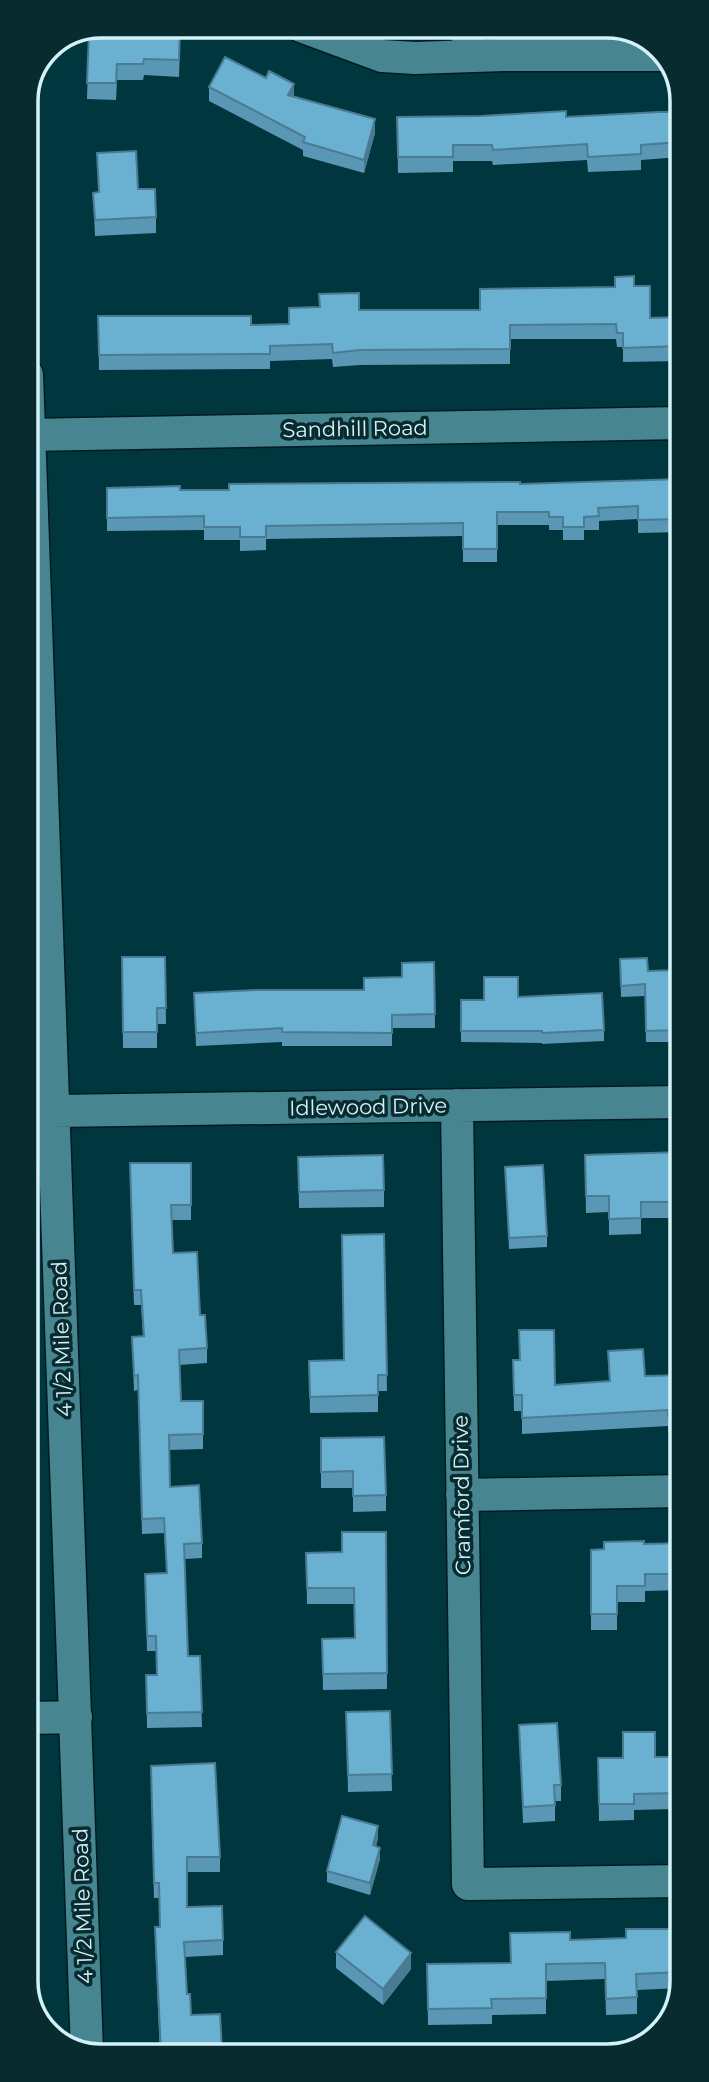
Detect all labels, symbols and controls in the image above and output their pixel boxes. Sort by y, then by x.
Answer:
street label: Sandhill Road [282,415,428,442]
street label: Idlewood Drive [289,1093,447,1120]
street label: 4 1/2 Mile Road [46,1261,77,1417]
street label: Cramford Drive [448,1415,475,1575]
street label: 4 1/2 Mile Road [67,1828,98,1984]

